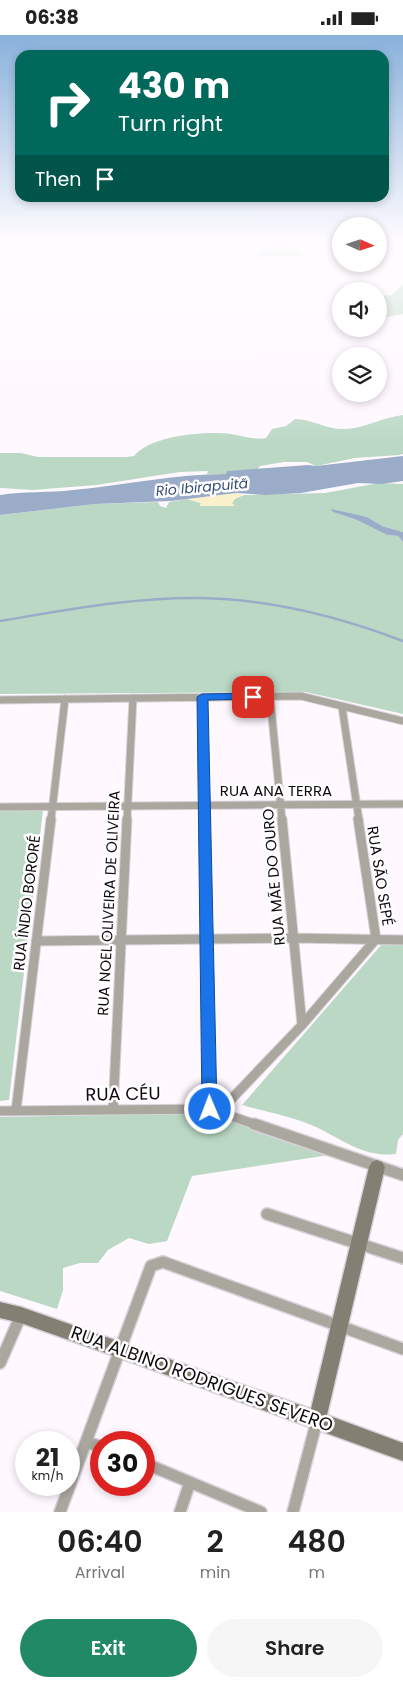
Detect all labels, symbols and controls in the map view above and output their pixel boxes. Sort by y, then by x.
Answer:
text: 06:38 [25,4,79,31]
text: 430 m [118,61,230,110]
icon: right [35,70,100,135]
text: Turn right [118,108,223,139]
icon: arrive [91,165,119,193]
text: Then [35,166,81,193]
north arrow [332,217,388,273]
map controls [332,217,387,402]
button: sound [332,282,387,337]
button: layers [332,347,387,402]
water label: Rio Ibirapuitã [155,473,250,501]
pin [232,676,274,718]
icon: arrive [239,683,267,711]
street label: RUA ANA TERRA [220,780,332,801]
street label: RUA NOEL OLIVEIRA DE OLIVEIRA [92,790,125,1016]
street label: RUA MÃE DO OURO [257,808,290,946]
street label: RUA SÃO SEPÉ [362,824,399,927]
street label: RUA ÍNDIO BORORÉ [8,834,45,972]
street label: RUA CÉU [85,1080,161,1107]
position arrow [183,1082,235,1134]
street label: RUA ALBINO RODRIGUES SEVERO [68,1319,337,1438]
speed limit sign: 30 [90,1431,155,1496]
text: 21 [36,1440,59,1475]
text: km/h [32,1467,63,1484]
text: 06:40 [57,1520,143,1563]
text: 2 [206,1520,224,1563]
text: 480 [287,1520,346,1563]
text: Arrival [75,1561,125,1584]
text: min [200,1561,230,1584]
text: m [308,1561,325,1584]
button: Exit [20,1619,197,1677]
button: Share [207,1619,383,1677]

